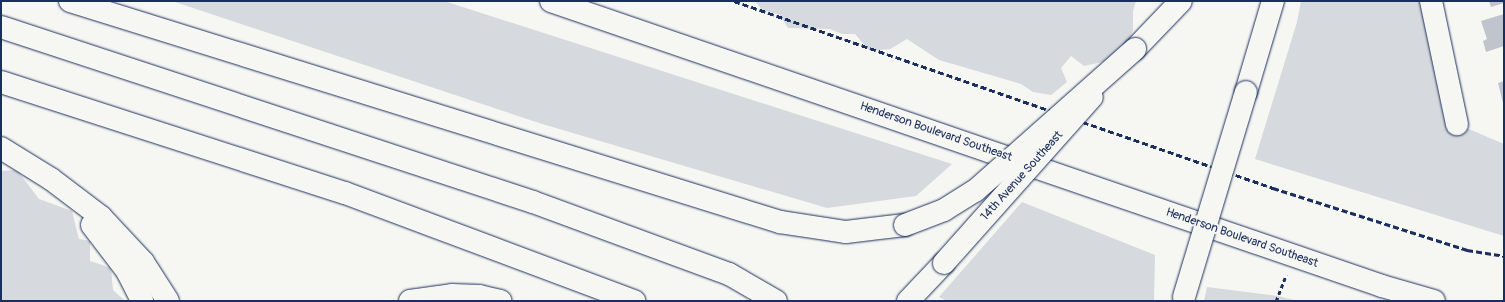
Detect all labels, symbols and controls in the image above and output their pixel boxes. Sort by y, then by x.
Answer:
street label: Henderson Boulevard Southeast [858,99,1014,165]
street label: 14th Avenue Southeast [978,128,1066,224]
street label: Henderson Boulevard Southeast [1164,205,1320,271]

